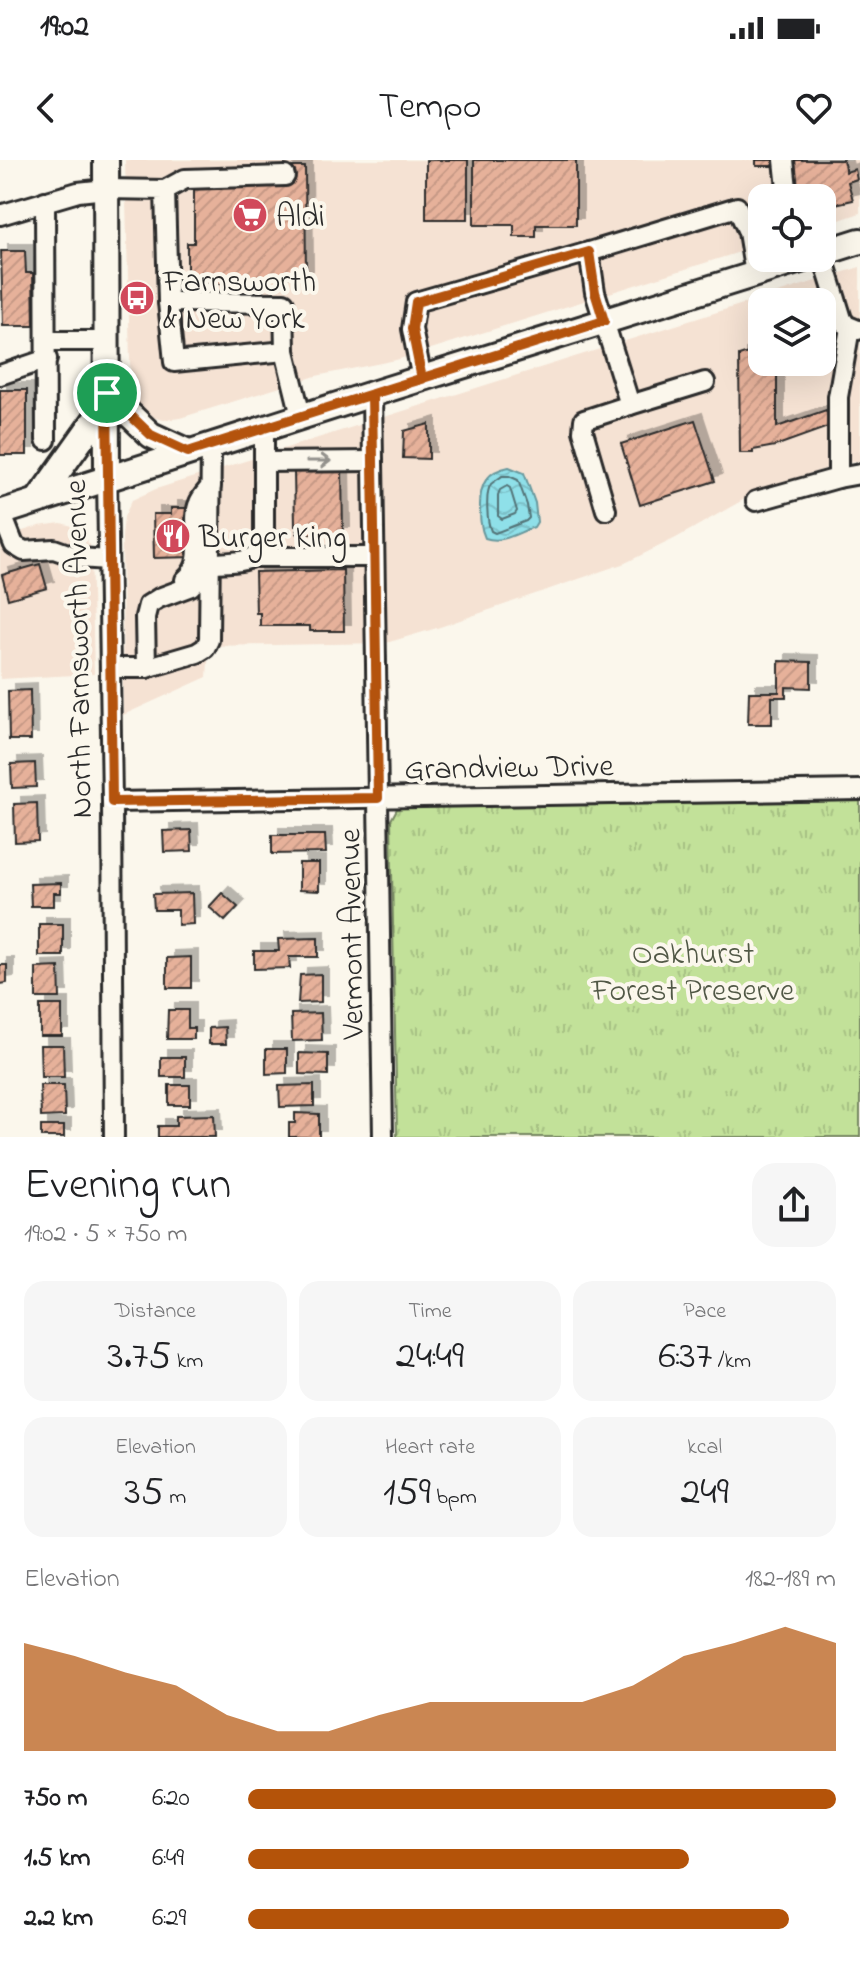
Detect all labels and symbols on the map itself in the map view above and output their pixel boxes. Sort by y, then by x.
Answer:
place label: Aldi [276,195,325,242]
supermarket icon: Aldi [231,196,269,234]
place label: Farnsworth & New York [162,260,316,344]
bus stop icon: Farnsworth & New York [118,279,156,317]
pin [73,359,141,427]
one-way arrow [305,453,332,469]
street label: North Farnsworth Avenue [54,478,107,819]
place label: Burger King [198,516,347,563]
restaurant icon: Burger King [154,517,192,555]
street label: Grandview Drive [404,744,615,795]
street label: Vermont Avenue [328,827,379,1041]
park label: Oakhurst Forest Preserve [591,932,795,1016]

